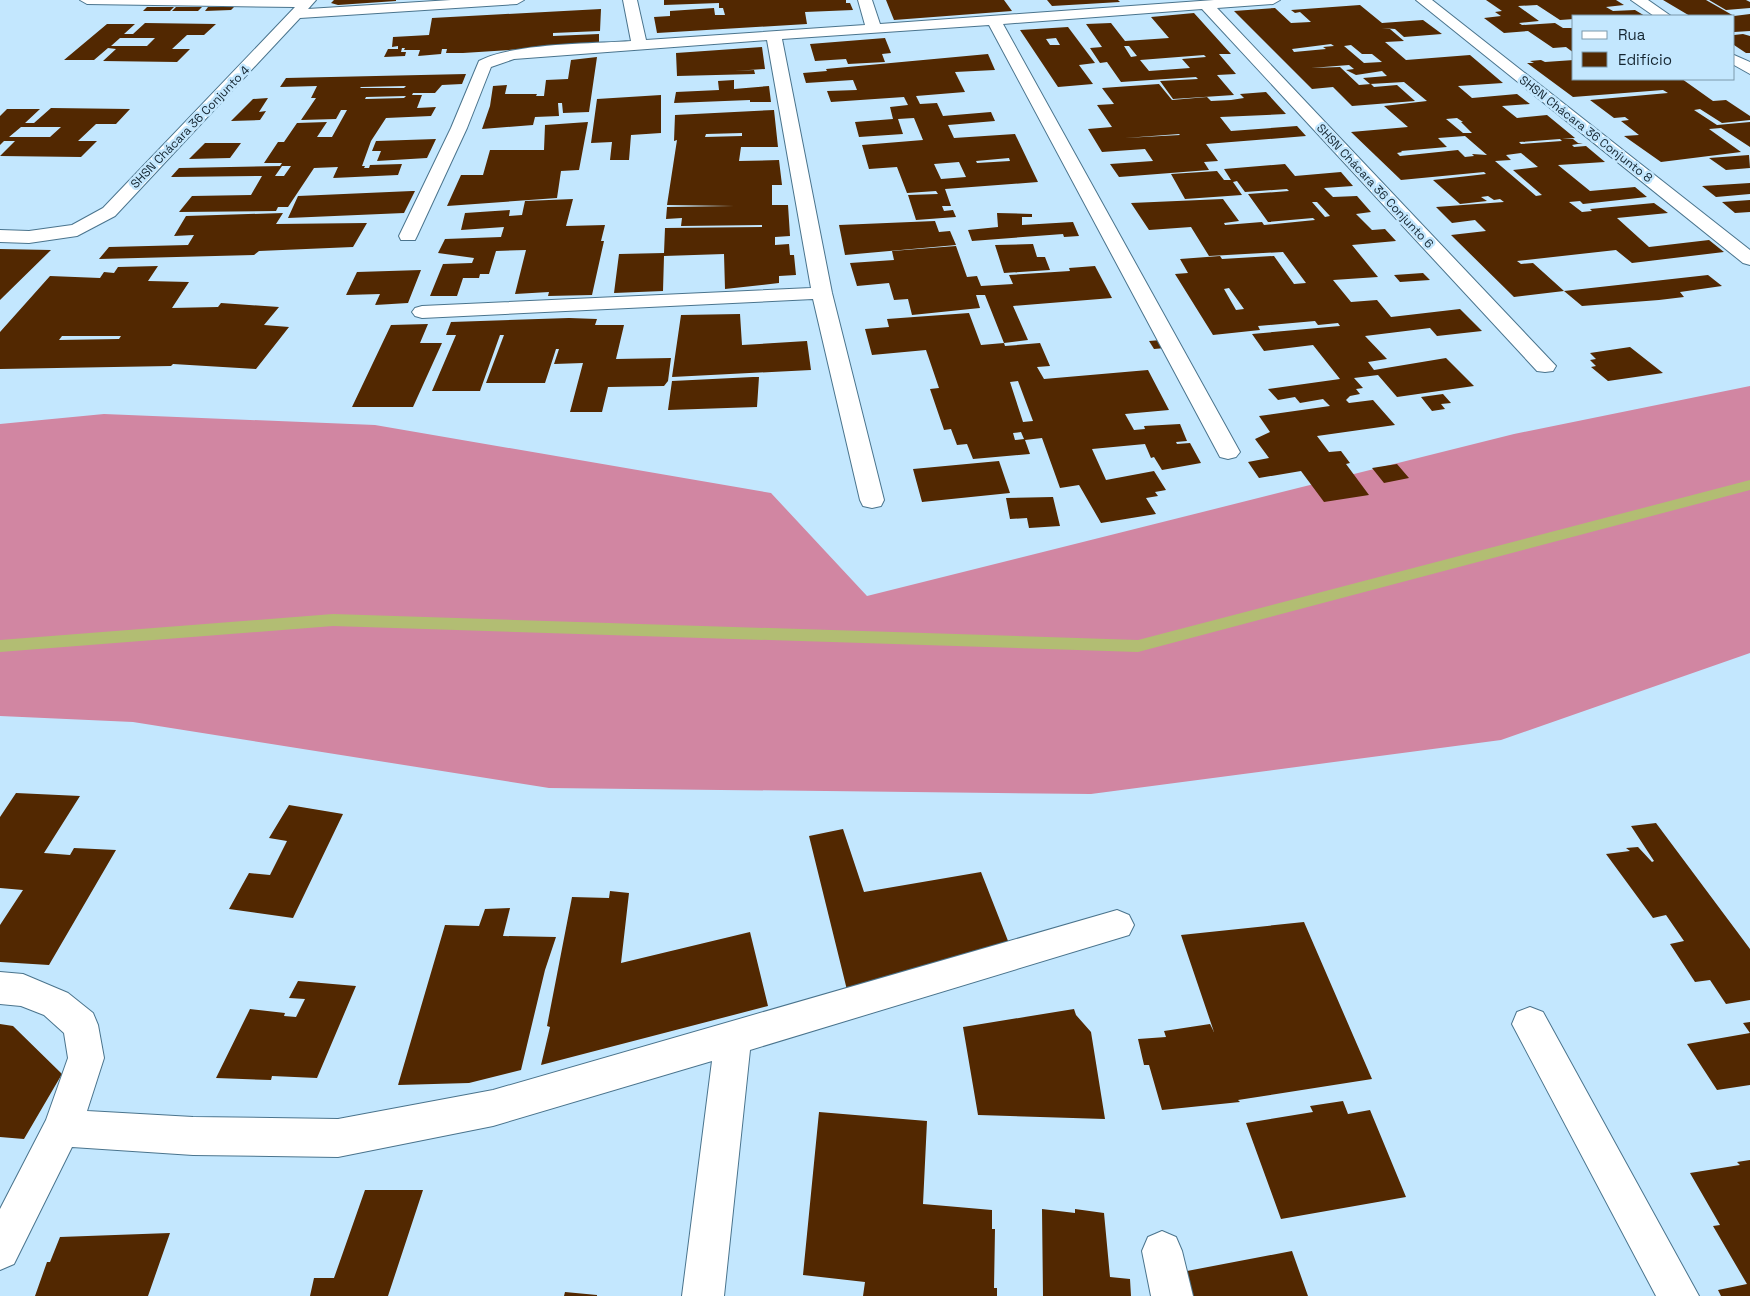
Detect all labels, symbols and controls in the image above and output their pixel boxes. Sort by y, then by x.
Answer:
legend [1572,15,1735,80]
text: Rua [1618,25,1646,44]
text: Edifício [1618,50,1672,69]
street label: SHSN Chácara 36 Conjunto 4 [127,62,253,192]
street label: SHSN Chácara 36 Conjunto 8 [1516,72,1656,186]
street label: SHSN Chácara 36 Conjunto 6 [1313,120,1437,252]

